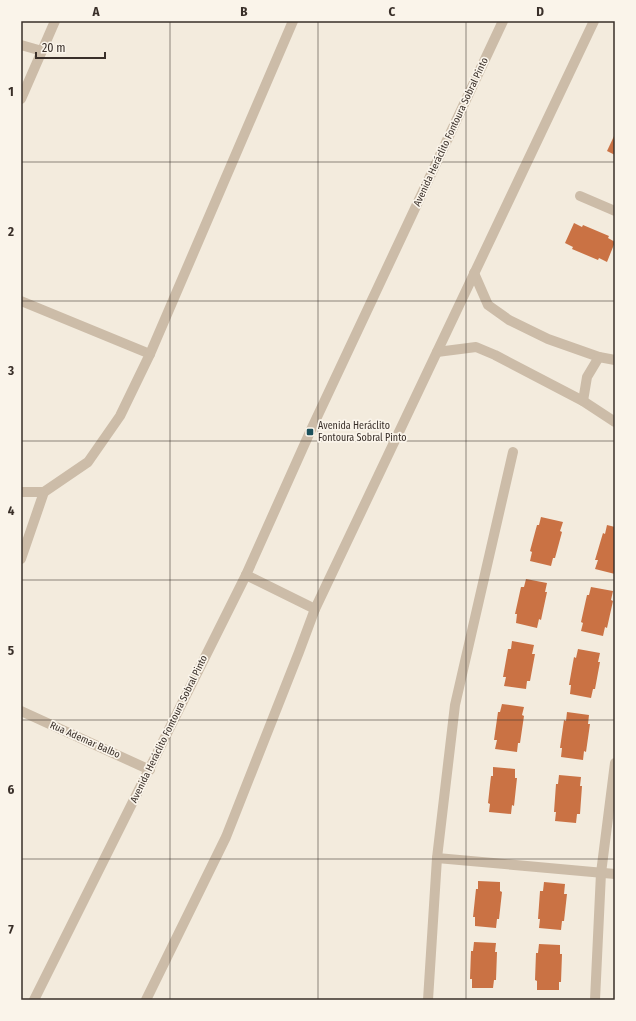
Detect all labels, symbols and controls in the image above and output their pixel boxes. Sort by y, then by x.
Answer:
text: A [91,4,100,19]
text: B [240,4,248,19]
text: C [389,4,396,19]
text: D [536,4,544,19]
scale bar [36,34,105,60]
text: 20 m [42,41,66,55]
street label: Avenida Heráclito Fontoura Sobral Pinto [411,56,491,208]
text: 1 [8,84,14,99]
text: 2 [7,224,14,239]
text: 3 [7,363,14,378]
place label: Avenida Heráclito Fontoura Sobral Pinto [318,420,407,444]
marker: Avenida Heráclito Fontoura Sobral Pinto [305,427,315,437]
text: 4 [8,503,15,518]
text: 5 [8,643,14,658]
street label: Avenida Heráclito Fontoura Sobral Pinto [128,653,210,805]
street label: Rua Ademar Balbo [48,719,122,761]
text: 6 [8,782,15,797]
text: 7 [8,922,14,937]

